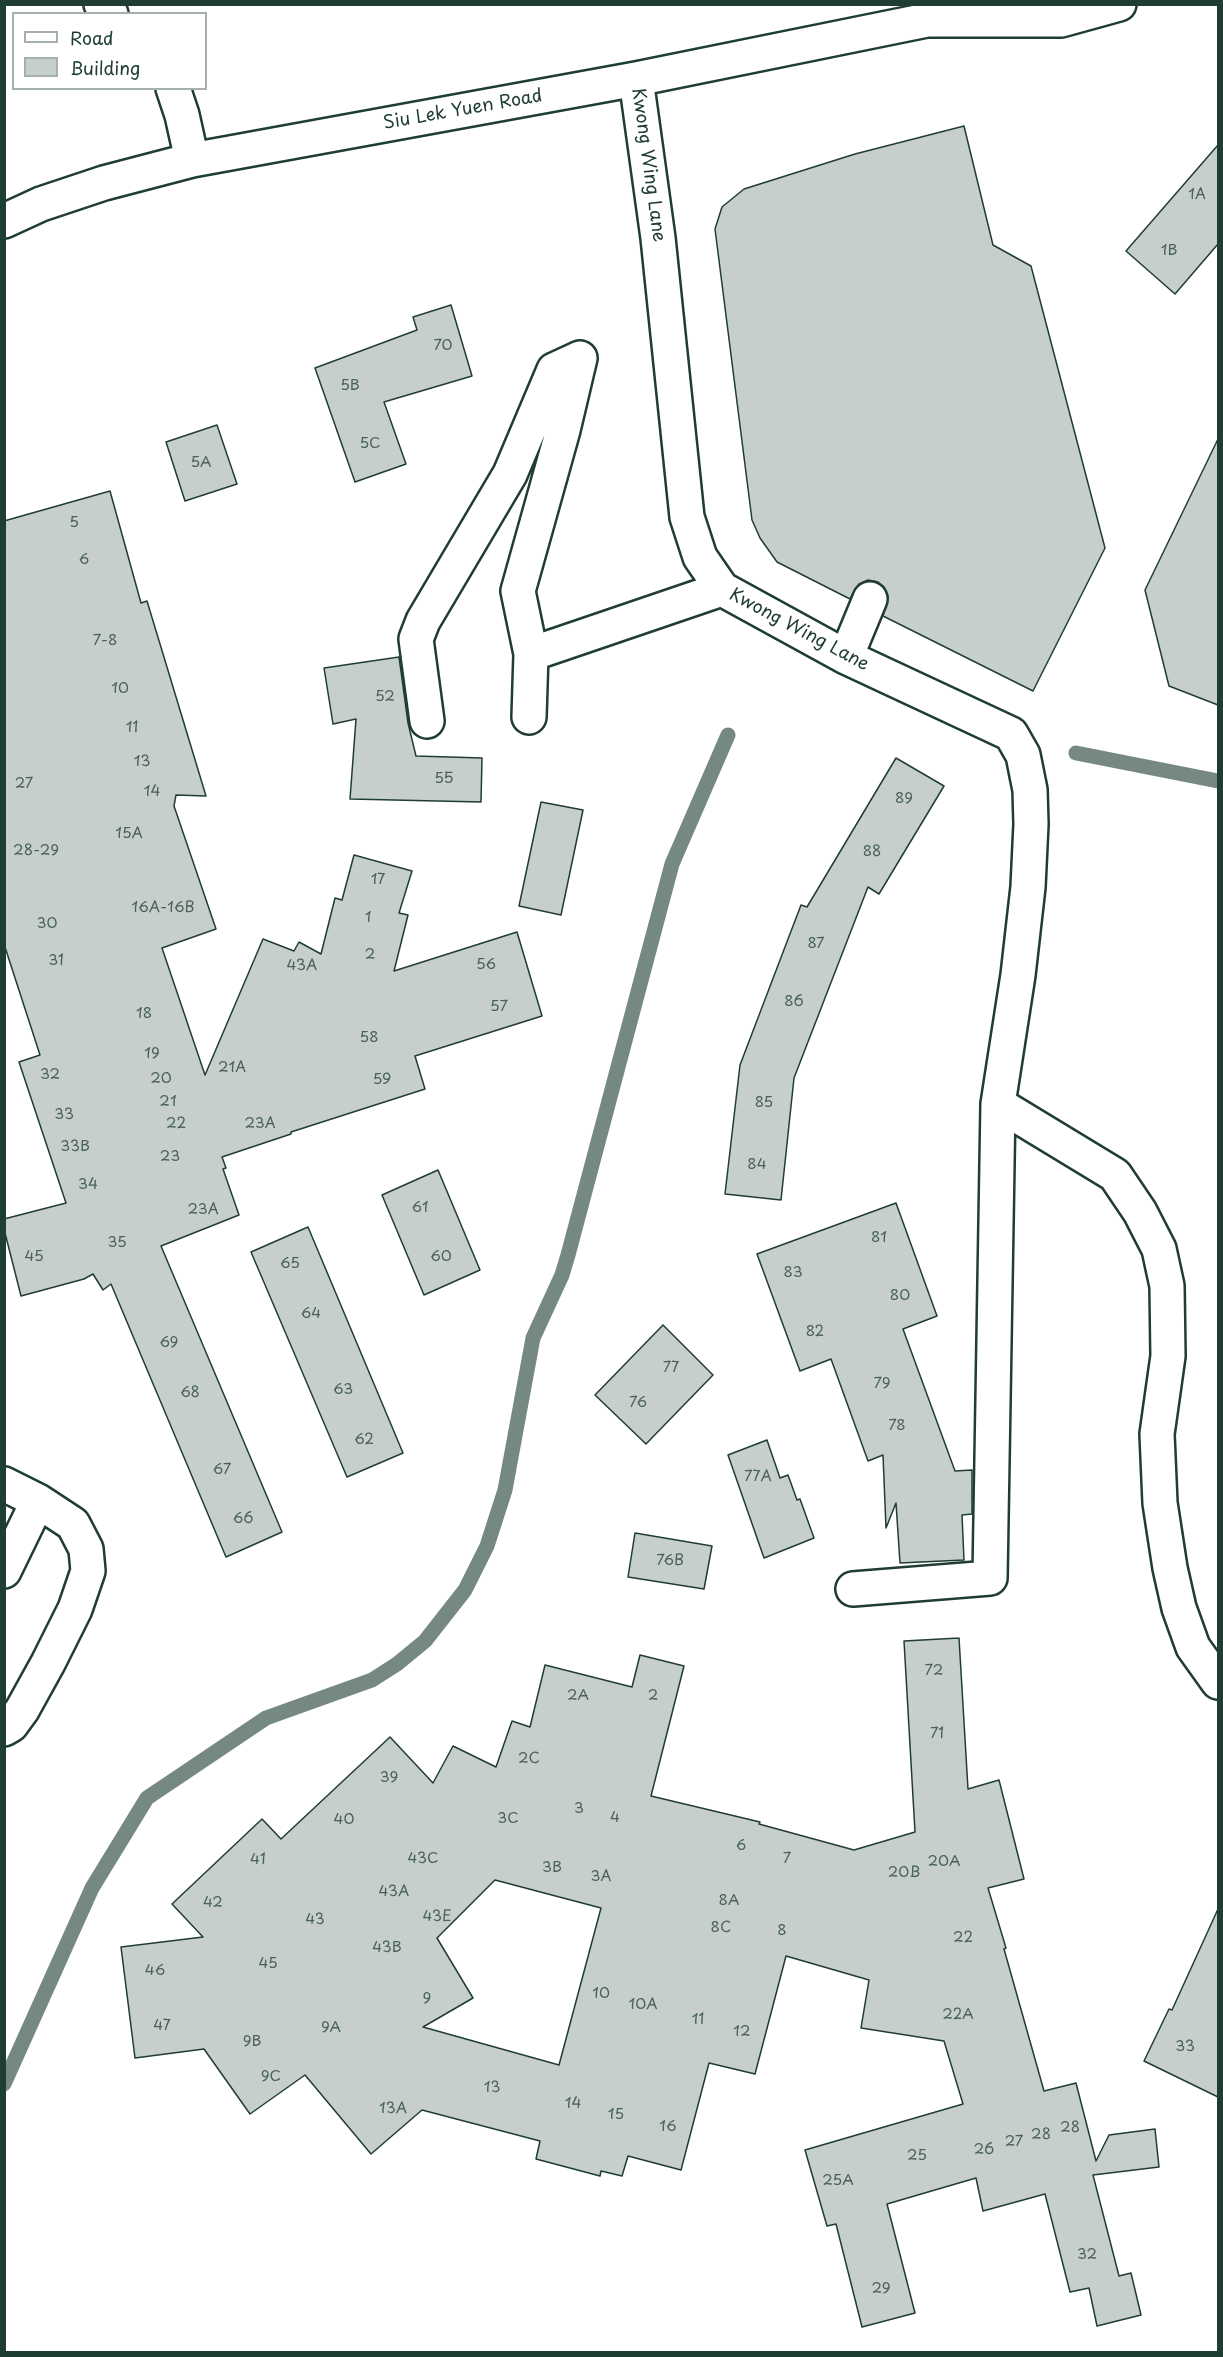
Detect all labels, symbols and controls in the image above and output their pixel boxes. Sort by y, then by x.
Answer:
legend [12,12,207,90]
text: Road [70,24,114,51]
text: Building [70,54,140,81]
street label: Siu Lek Yuen Road [382,85,544,135]
street label: Kwong Wing Lane [626,87,670,243]
house number: 1A [1188,186,1206,204]
house number: 1B [1161,242,1177,260]
house number: 70 [433,337,453,355]
house number: 5B [340,377,360,395]
house number: 5C [359,435,381,453]
house number: 5A [190,454,212,472]
house number: 5 [69,514,79,532]
house number: 6 [79,551,89,569]
street label: Kwong Wing Lane [725,584,873,676]
house number: 7-8 [93,632,117,650]
house number: 10 [111,680,129,698]
house number: 52 [375,688,395,706]
house number: 11 [126,719,138,737]
house number: 13 [134,753,150,771]
house number: 55 [434,770,454,788]
house number: 27 [15,775,33,793]
house number: 14 [144,783,160,801]
house number: 89 [895,790,913,808]
house number: 15A [115,825,143,843]
house number: 28-29 [13,842,59,860]
house number: 88 [863,843,881,861]
house number: 17 [371,871,385,889]
house number: 16A-16B [132,899,194,917]
house number: 1 [365,909,371,927]
house number: 30 [37,915,57,933]
house number: 87 [807,935,825,953]
house number: 2 [365,946,375,964]
house number: 31 [48,952,64,970]
house number: 56 [476,956,496,974]
house number: 43A [287,957,317,975]
house number: 86 [784,993,804,1011]
house number: 57 [490,998,508,1016]
house number: 18 [136,1005,152,1023]
house number: 58 [359,1029,379,1047]
house number: 19 [144,1045,160,1063]
house number: 21A [218,1059,246,1077]
house number: 32 [40,1066,60,1084]
house number: 20 [150,1070,172,1088]
house number: 59 [373,1071,391,1089]
house number: 21 [159,1093,177,1111]
house number: 85 [755,1094,773,1112]
house number: 33 [54,1106,74,1124]
house number: 22 [166,1115,186,1133]
house number: 23A [244,1115,276,1133]
house number: 33B [60,1138,90,1156]
house number: 23 [160,1148,180,1166]
house number: 84 [747,1156,767,1174]
house number: 34 [78,1176,98,1194]
house number: 61 [412,1199,428,1217]
house number: 23A [187,1201,219,1219]
house number: 81 [871,1229,887,1247]
house number: 35 [107,1234,127,1252]
house number: 45 [24,1248,44,1266]
house number: 60 [430,1248,452,1266]
house number: 65 [280,1255,300,1273]
house number: 83 [783,1264,803,1282]
house number: 80 [890,1287,910,1305]
house number: 64 [301,1305,321,1323]
house number: 82 [806,1323,824,1341]
house number: 69 [160,1334,178,1352]
house number: 77 [663,1359,679,1377]
house number: 79 [873,1375,891,1393]
house number: 63 [333,1381,353,1399]
house number: 68 [180,1384,200,1402]
house number: 76 [629,1394,647,1412]
house number: 78 [888,1417,906,1435]
house number: 62 [354,1431,374,1449]
house number: 67 [213,1461,231,1479]
house number: 77A [744,1468,772,1486]
house number: 66 [233,1510,253,1528]
house number: 76B [656,1552,684,1570]
house number: 72 [925,1662,943,1680]
house number: 2A [567,1687,589,1705]
house number: 2 [648,1687,658,1705]
house number: 71 [930,1725,944,1743]
house number: 2C [518,1750,540,1768]
house number: 39 [380,1769,398,1787]
house number: 3 [574,1800,584,1818]
house number: 4 [610,1809,620,1827]
house number: 3C [497,1810,519,1828]
house number: 40 [334,1811,354,1829]
house number: 6 [736,1837,746,1855]
house number: 43C [407,1850,439,1868]
house number: 7 [783,1850,791,1868]
house number: 41 [250,1851,266,1869]
house number: 20A [928,1853,960,1871]
house number: 3B [542,1859,562,1877]
house number: 20B [888,1864,920,1882]
house number: 3A [591,1868,611,1886]
house number: 43A [379,1883,409,1901]
house number: 8A [719,1892,739,1910]
house number: 42 [203,1894,223,1912]
house number: 43E [422,1908,452,1926]
house number: 43 [305,1911,325,1929]
house number: 8C [711,1919,731,1937]
house number: 8 [777,1922,787,1940]
house number: 22 [953,1929,973,1947]
house number: 43B [372,1939,402,1957]
house number: 45 [258,1955,278,1973]
house number: 46 [145,1962,165,1980]
house number: 10 [592,1985,610,2003]
house number: 9 [423,1990,431,2008]
house number: 10A [628,1996,658,2014]
house number: 22A [942,2006,974,2024]
house number: 11 [692,2011,704,2029]
house number: 47 [153,2017,171,2035]
house number: 9A [321,2019,341,2037]
house number: 12 [733,2023,751,2041]
house number: 9B [243,2033,261,2051]
house number: 33 [1175,2038,1195,2056]
house number: 9C [261,2068,281,2086]
house number: 13 [484,2079,500,2097]
house number: 14 [565,2095,581,2113]
house number: 13A [379,2100,407,2118]
house number: 15 [608,2106,624,2124]
house number: 16 [659,2118,677,2136]
house number: 28 [1060,2119,1080,2137]
house number: 28 [1031,2126,1051,2144]
house number: 27 [1005,2133,1023,2151]
house number: 26 [974,2141,994,2159]
house number: 25 [907,2147,927,2165]
house number: 25A [822,2172,854,2190]
house number: 32 [1077,2246,1097,2264]
house number: 29 [871,2280,891,2298]

